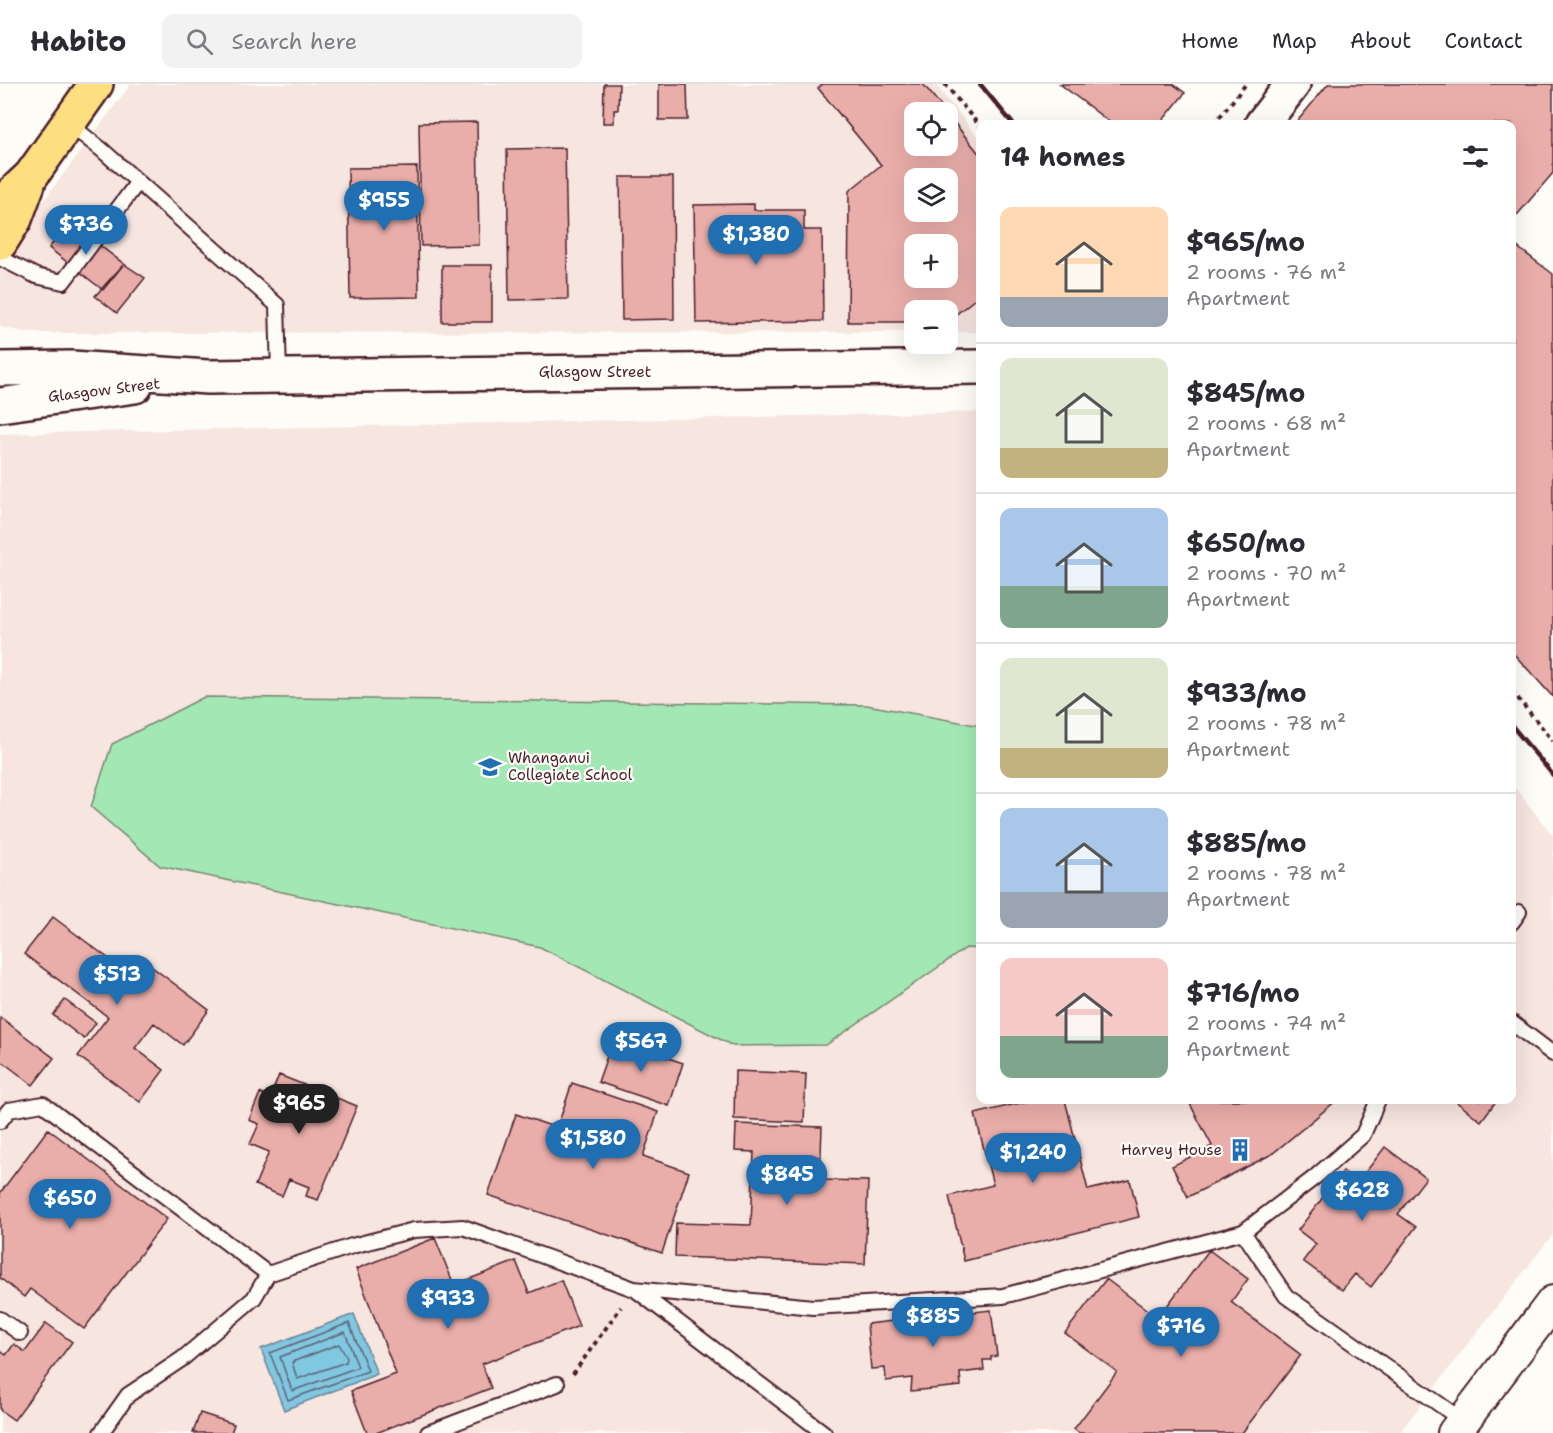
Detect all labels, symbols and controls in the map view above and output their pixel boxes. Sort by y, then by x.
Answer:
search box [162,14,582,68]
text: Habito [30,22,126,60]
icon: search [183,25,216,58]
text: Search here [231,27,357,56]
text: Home [1181,27,1239,55]
text: Map [1272,27,1317,55]
text: About [1350,27,1411,55]
text: Contact [1444,27,1523,55]
map controls [904,102,958,354]
button: locate [904,102,958,156]
text: 14 homes [1000,139,1126,174]
icon: filters [1459,140,1492,173]
button: layers [904,168,958,222]
pin: $955 [348,181,420,232]
text: $955 [358,187,410,213]
pin: $736 [50,205,122,256]
text: $736 [59,211,113,237]
pin: $1,380 [707,215,805,266]
text: $1,380 [722,221,790,247]
text: $965/mo [1186,224,1305,259]
icon: home [1048,231,1120,303]
button: + [904,234,958,288]
text: 2 rooms · 76 m² [1186,259,1346,285]
text: Apartment [1186,285,1290,311]
button: − [904,300,958,354]
street label: Glasgow Street [539,362,651,382]
street label: Glasgow Street [47,373,161,407]
text: $845/mo [1186,375,1305,410]
icon: home [1048,382,1120,454]
text: 2 rooms · 68 m² [1186,410,1346,436]
text: Apartment [1186,436,1290,462]
text: $650/mo [1186,525,1306,560]
icon: home [1048,532,1120,604]
text: 2 rooms · 70 m² [1186,560,1347,586]
text: Apartment [1186,586,1290,612]
text: $933/mo [1186,675,1307,710]
icon: home [1048,682,1120,754]
text: 2 rooms · 78 m² [1186,710,1346,736]
text: Apartment [1186,736,1290,762]
place label: Whanganui Collegiate School [508,748,633,785]
school or university icon: Whanganui Collegiate School [477,754,503,780]
text: $885/mo [1186,825,1307,860]
icon: home [1048,832,1120,904]
text: 2 rooms · 78 m² [1186,860,1346,886]
text: Apartment [1186,886,1290,912]
pin: $513 [81,955,153,1006]
text: $513 [93,961,141,987]
text: $716/mo [1186,975,1300,1010]
icon: home [1048,982,1120,1054]
text: 2 rooms · 74 m² [1186,1010,1346,1036]
pin: $567 [605,1022,677,1073]
text: $567 [614,1028,668,1054]
text: Apartment [1186,1036,1290,1062]
pin: $965 [263,1084,335,1135]
text: $965 [272,1090,326,1116]
pin: $1,580 [544,1119,642,1170]
text: $1,580 [559,1125,627,1151]
pin: $1,240 [984,1133,1082,1184]
building icon: Harvey House [1227,1137,1253,1163]
text: $1,240 [999,1139,1067,1165]
place label: Harvey House [1121,1140,1222,1160]
pin: $845 [751,1155,823,1206]
text: $845 [760,1161,814,1187]
pin: $628 [1326,1171,1398,1222]
text: $628 [1335,1177,1389,1203]
pin: $650 [34,1179,106,1230]
text: $650 [43,1185,97,1211]
pin: $933 [412,1279,484,1330]
text: $933 [421,1285,475,1311]
pin: $885 [897,1297,969,1348]
text: $885 [906,1303,960,1329]
pin: $716 [1145,1307,1217,1358]
text: $716 [1156,1313,1206,1339]

